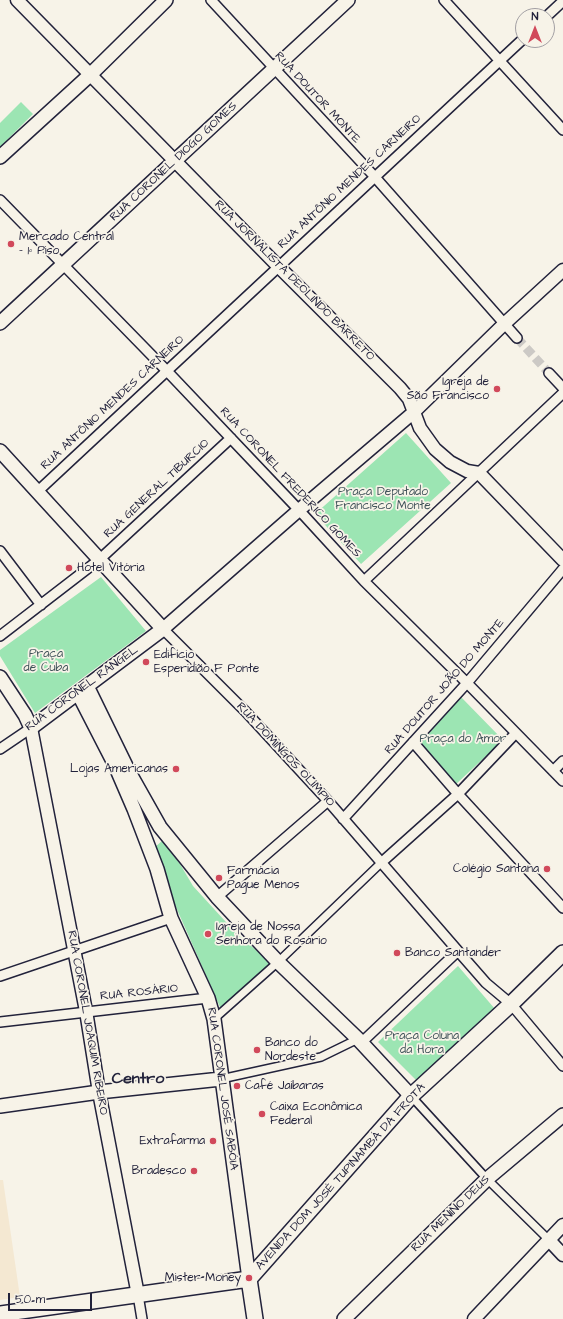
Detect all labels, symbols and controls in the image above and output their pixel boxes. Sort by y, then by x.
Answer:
north arrow [515,8,555,48]
text: N [532,9,538,24]
street label: RUA DOUTOR MONTE [271,49,363,147]
street label: RUA CORONEL DIOGO GOMES [107,99,241,225]
street label: RUA ANTÔNIO MENDES CARNEIRO [275,112,425,252]
street label: RUA JORNALISTA DEOLINDO BARRETO [211,198,377,364]
place label: Mercado Central - 1º Piso [19,230,114,258]
marker: Mercado Central - 1º Piso [6,239,16,249]
street label: RUA ANTÔNIO MENDES CARNEIRO [38,333,188,473]
place label: Igreja de São Francisco [407,375,489,403]
marker: Igreja de São Francisco [492,384,502,394]
street label: RUA CORONEL FREDERICO GOMES [216,405,364,561]
street label: RUA GENERAL TIBURCIO [101,436,213,542]
park label: Praça Deputado Francisco Monte [335,485,431,513]
place label: Hotel Vitória [77,561,145,575]
marker: Hotel Vitória [64,563,74,573]
street label: RUA DOUTOR JOÃO DO MONTE [382,616,508,758]
street label: RUA CORONEL RANGEL [23,643,141,735]
park label: Praça de Cuba [24,647,68,675]
place label: Edifício Esperidião F Ponte [154,648,259,676]
marker: Edifício Esperidião F Ponte [141,657,151,667]
street label: RUA DOMINGOS OLÍMPIO [233,700,337,810]
park label: Praça do Amor [420,732,506,746]
place label: Lojas Americanas [70,762,168,776]
marker: Lojas Americanas [171,764,181,774]
place label: Colégio Santana [453,862,539,876]
place label: Farmácia Pague Menos [227,864,300,892]
marker: Colégio Santana [542,864,552,874]
marker: Farmácia Pague Menos [214,873,224,883]
place label: Igreja de Nossa Senhora do Rosário [216,920,327,948]
marker: Igreja de Nossa Senhora do Rosário [203,929,213,939]
street label: RUA CORONEL JOAQUIM RIBEIRO [64,930,110,1116]
place label: Banco Santander [405,946,501,960]
marker: Banco Santander [392,948,402,958]
street label: RUA ROSÁRIO [99,982,179,1004]
street label: RUA CORONEL JOSÉ SABÓIA [203,1007,241,1171]
park label: Praça Coluna da Hora [385,1029,459,1057]
place label: Banco do Nordeste [265,1036,318,1064]
marker: Banco do Nordeste [252,1045,262,1055]
district label: Centro [112,1070,164,1090]
place label: Café Jaibaras [245,1079,324,1093]
marker: Café Jaibaras [232,1081,242,1091]
street label: AVENIDA DOM JOSÉ TUPINAMBÁ DA FROTA [253,1081,429,1273]
place label: Caixa Econômica Federal [270,1100,362,1128]
marker: Caixa Econômica Federal [257,1109,267,1119]
place label: Extrafarma [139,1134,205,1148]
marker: Extrafarma [208,1136,218,1146]
place label: Bradesco [132,1164,186,1178]
marker: Bradesco [189,1166,199,1176]
street label: RUA MENINO DEUS [409,1173,493,1255]
place label: Mister Money [165,1271,241,1285]
marker: Mister Money [244,1273,254,1283]
scale bar [10,1285,94,1311]
text: 50 m [15,1291,45,1308]

